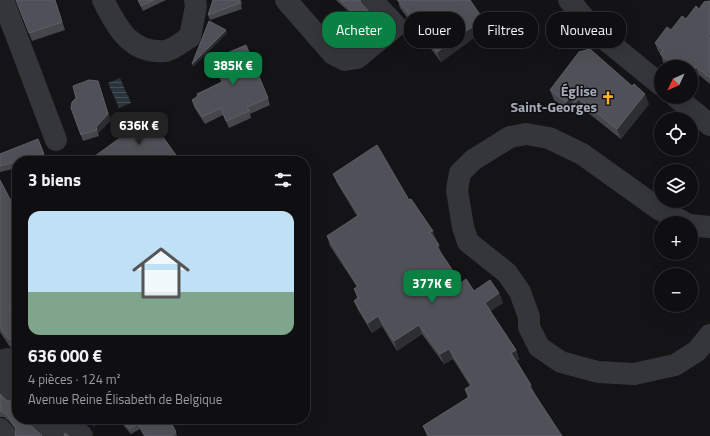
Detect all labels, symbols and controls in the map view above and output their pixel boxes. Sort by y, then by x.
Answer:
chip: Acheter [322,12,396,48]
chip: Louer [404,12,465,48]
chip: Filtres [473,12,538,48]
chip: Nouveau [546,12,626,48]
pin: 385K € [200,52,266,86]
text: 385K € [213,55,253,75]
north arrow [654,60,698,104]
map controls [654,60,698,312]
place label: Église Saint-Georges [510,80,597,117]
church icon: Église Saint-Georges [600,90,616,106]
pin: 636K € [106,112,172,146]
button: locate [654,112,698,156]
text: 636K € [119,115,159,135]
button: layers [654,164,698,208]
text: 3 biens [28,167,81,193]
icon: filters [272,169,294,191]
button: + [654,216,698,260]
icon: home [125,237,197,309]
button: − [654,268,698,312]
pin: 377K € [399,270,465,304]
text: 377K € [412,273,452,293]
text: 636 000 € [28,343,102,369]
text: 4 pièces · 124 m² [28,369,120,389]
text: Avenue Reine Élisabeth de Belgique [28,389,222,409]

